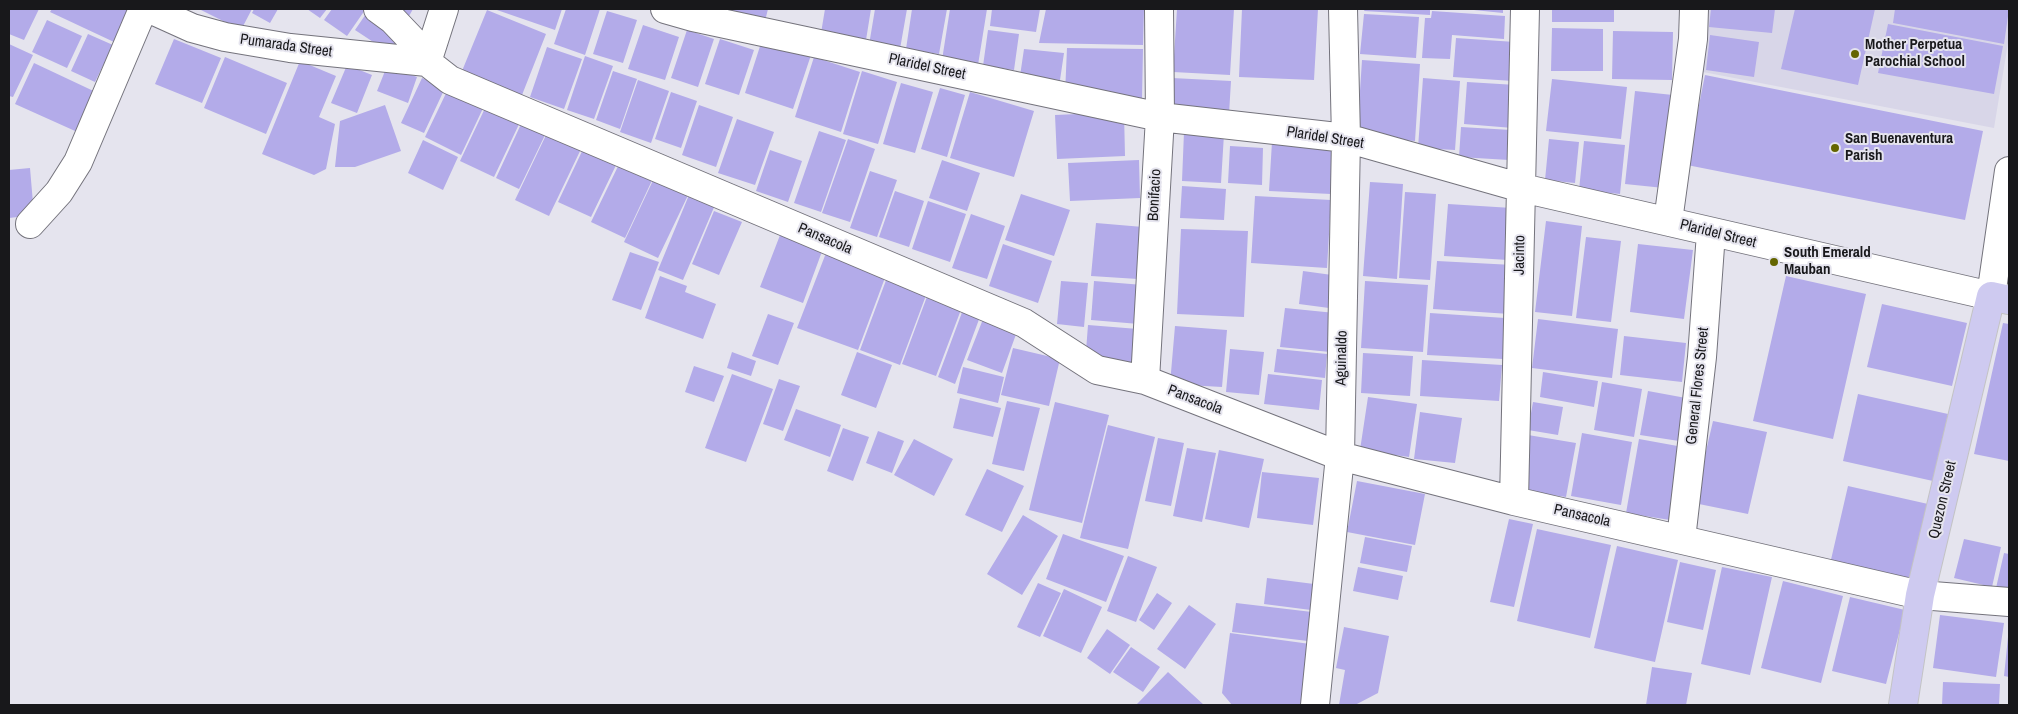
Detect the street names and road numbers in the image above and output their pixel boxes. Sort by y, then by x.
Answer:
street label: Pumarada Street [239,31,333,61]
street label: Plaridel Street [887,50,967,84]
street label: Plaridel Street [1285,123,1365,153]
street label: Bonifacio [1145,169,1165,221]
street label: Plaridel Street [1678,216,1758,252]
street label: Pansacola [795,219,855,259]
street label: Jacinto [1511,235,1529,275]
street label: General Flores Street [1683,327,1713,445]
street label: Aguinaldo [1333,330,1351,386]
street label: Pansacola [1165,381,1225,419]
street label: Quezon Street [1925,459,1961,541]
street label: Pansacola [1552,501,1612,531]

